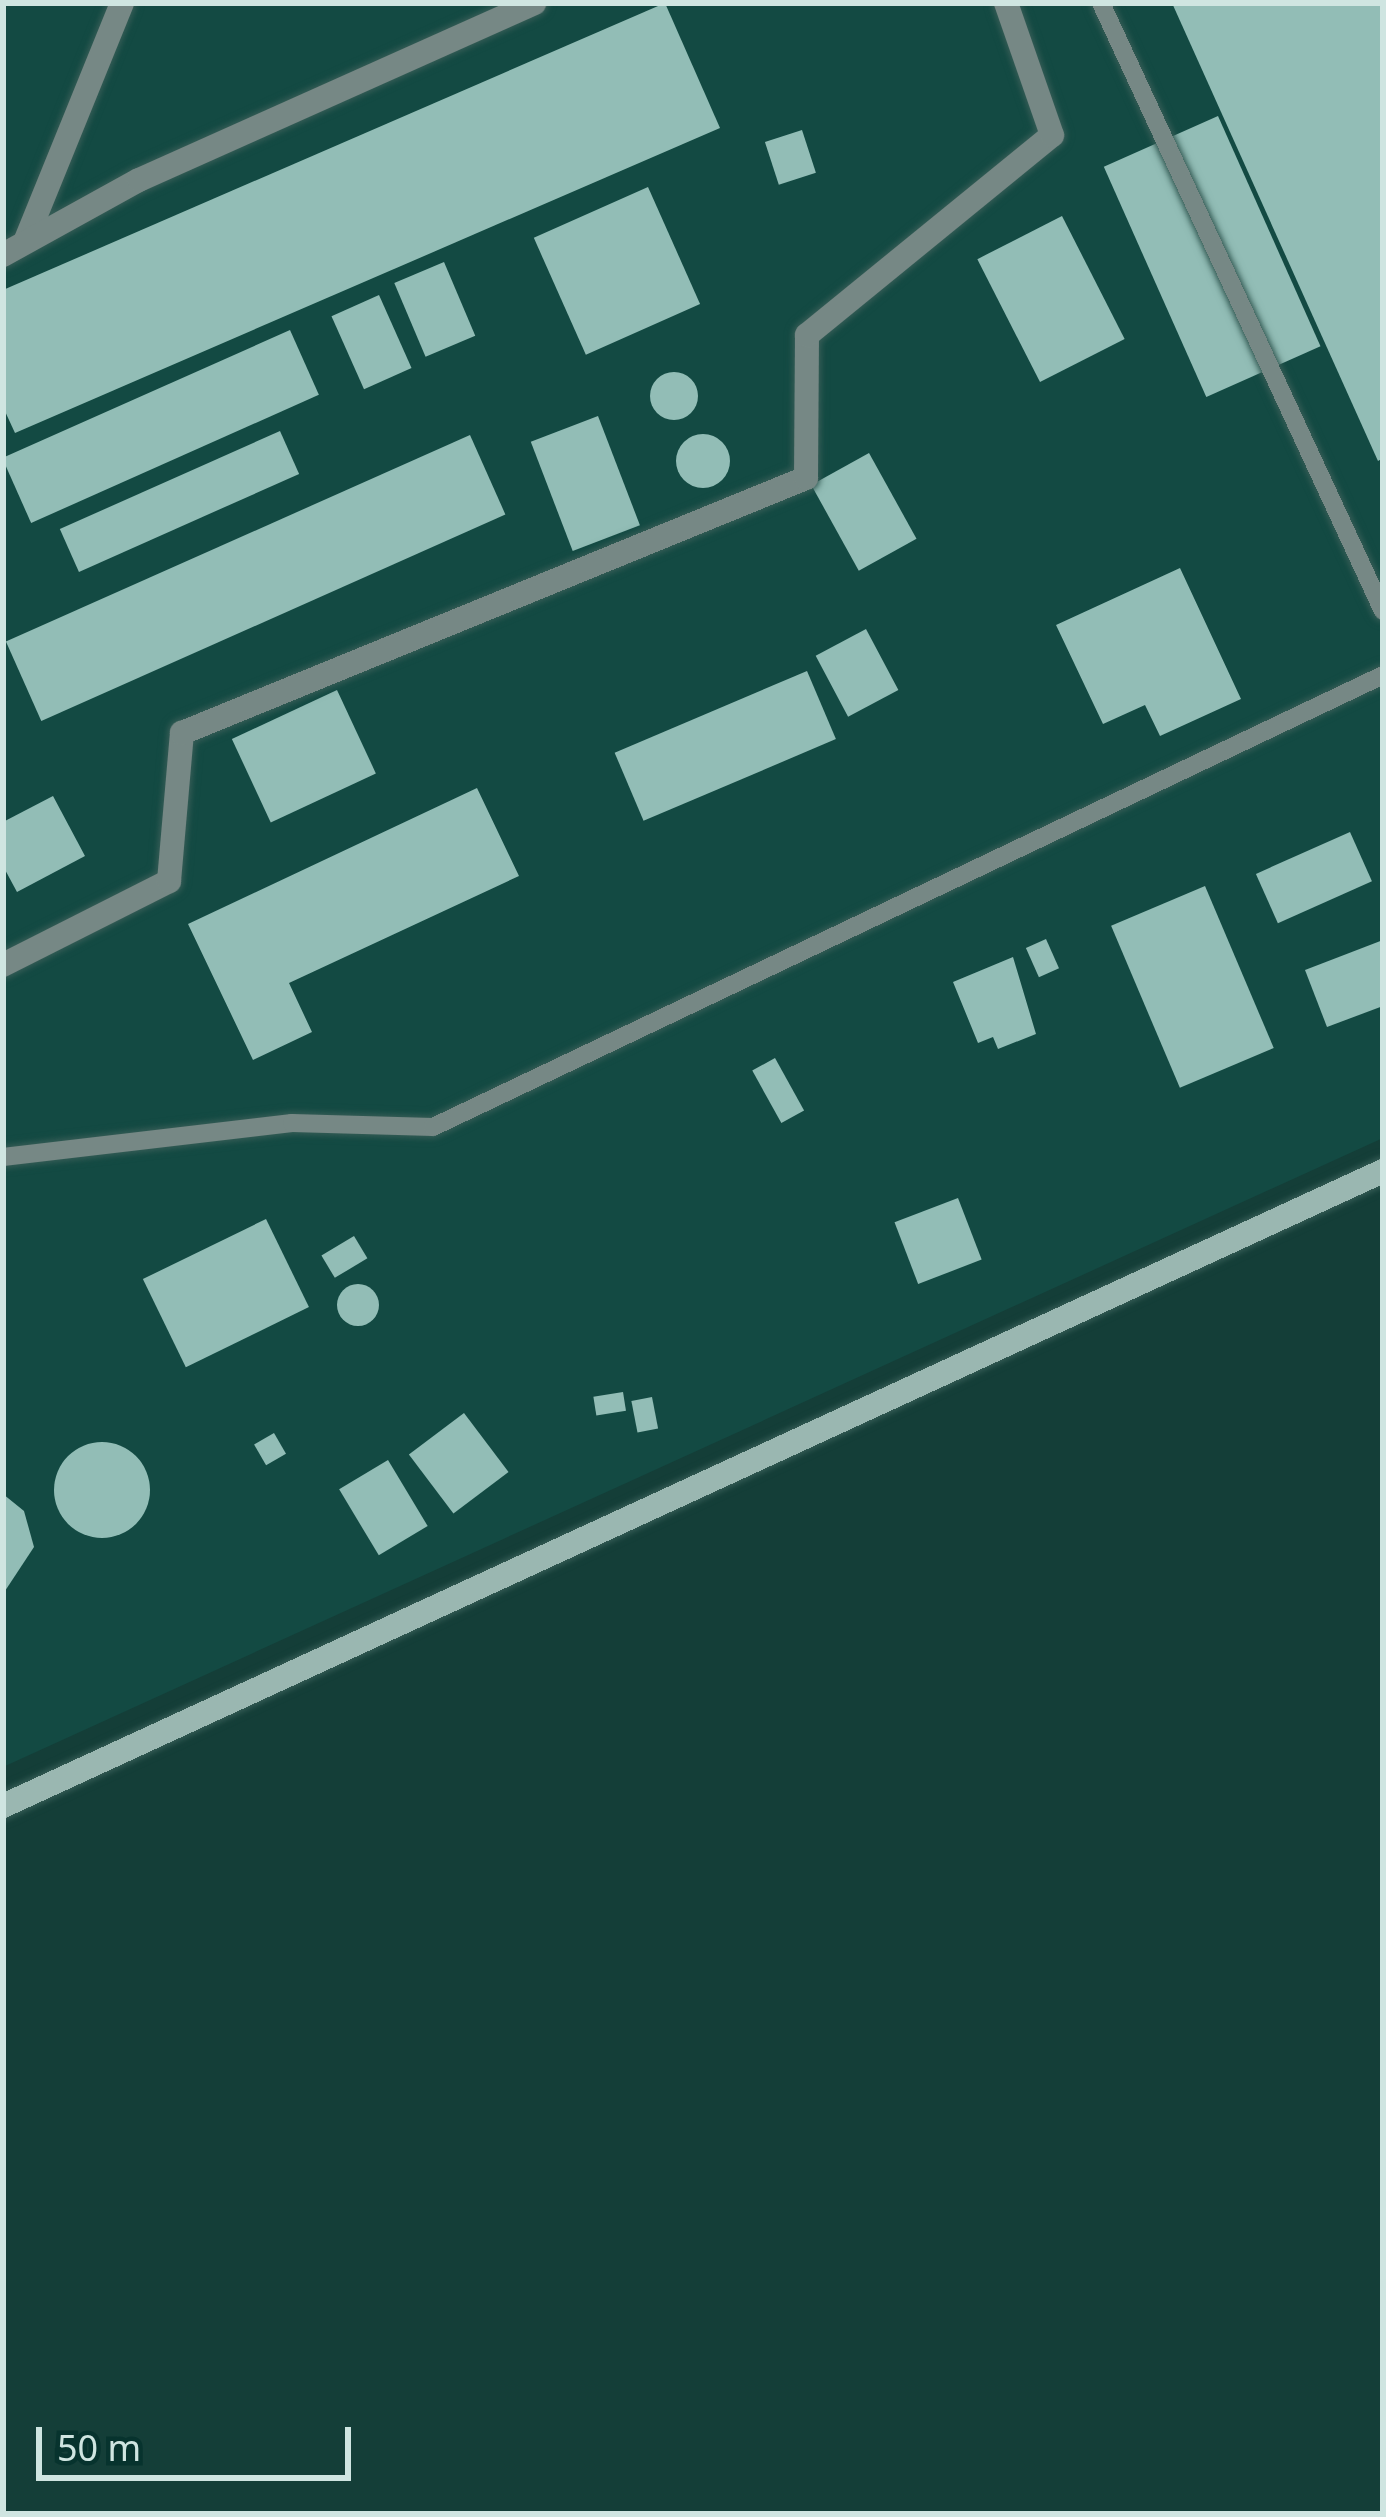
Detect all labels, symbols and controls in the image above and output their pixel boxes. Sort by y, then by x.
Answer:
scale bar [42,2403,357,2477]
text: 50 m [57,2423,141,2472]

